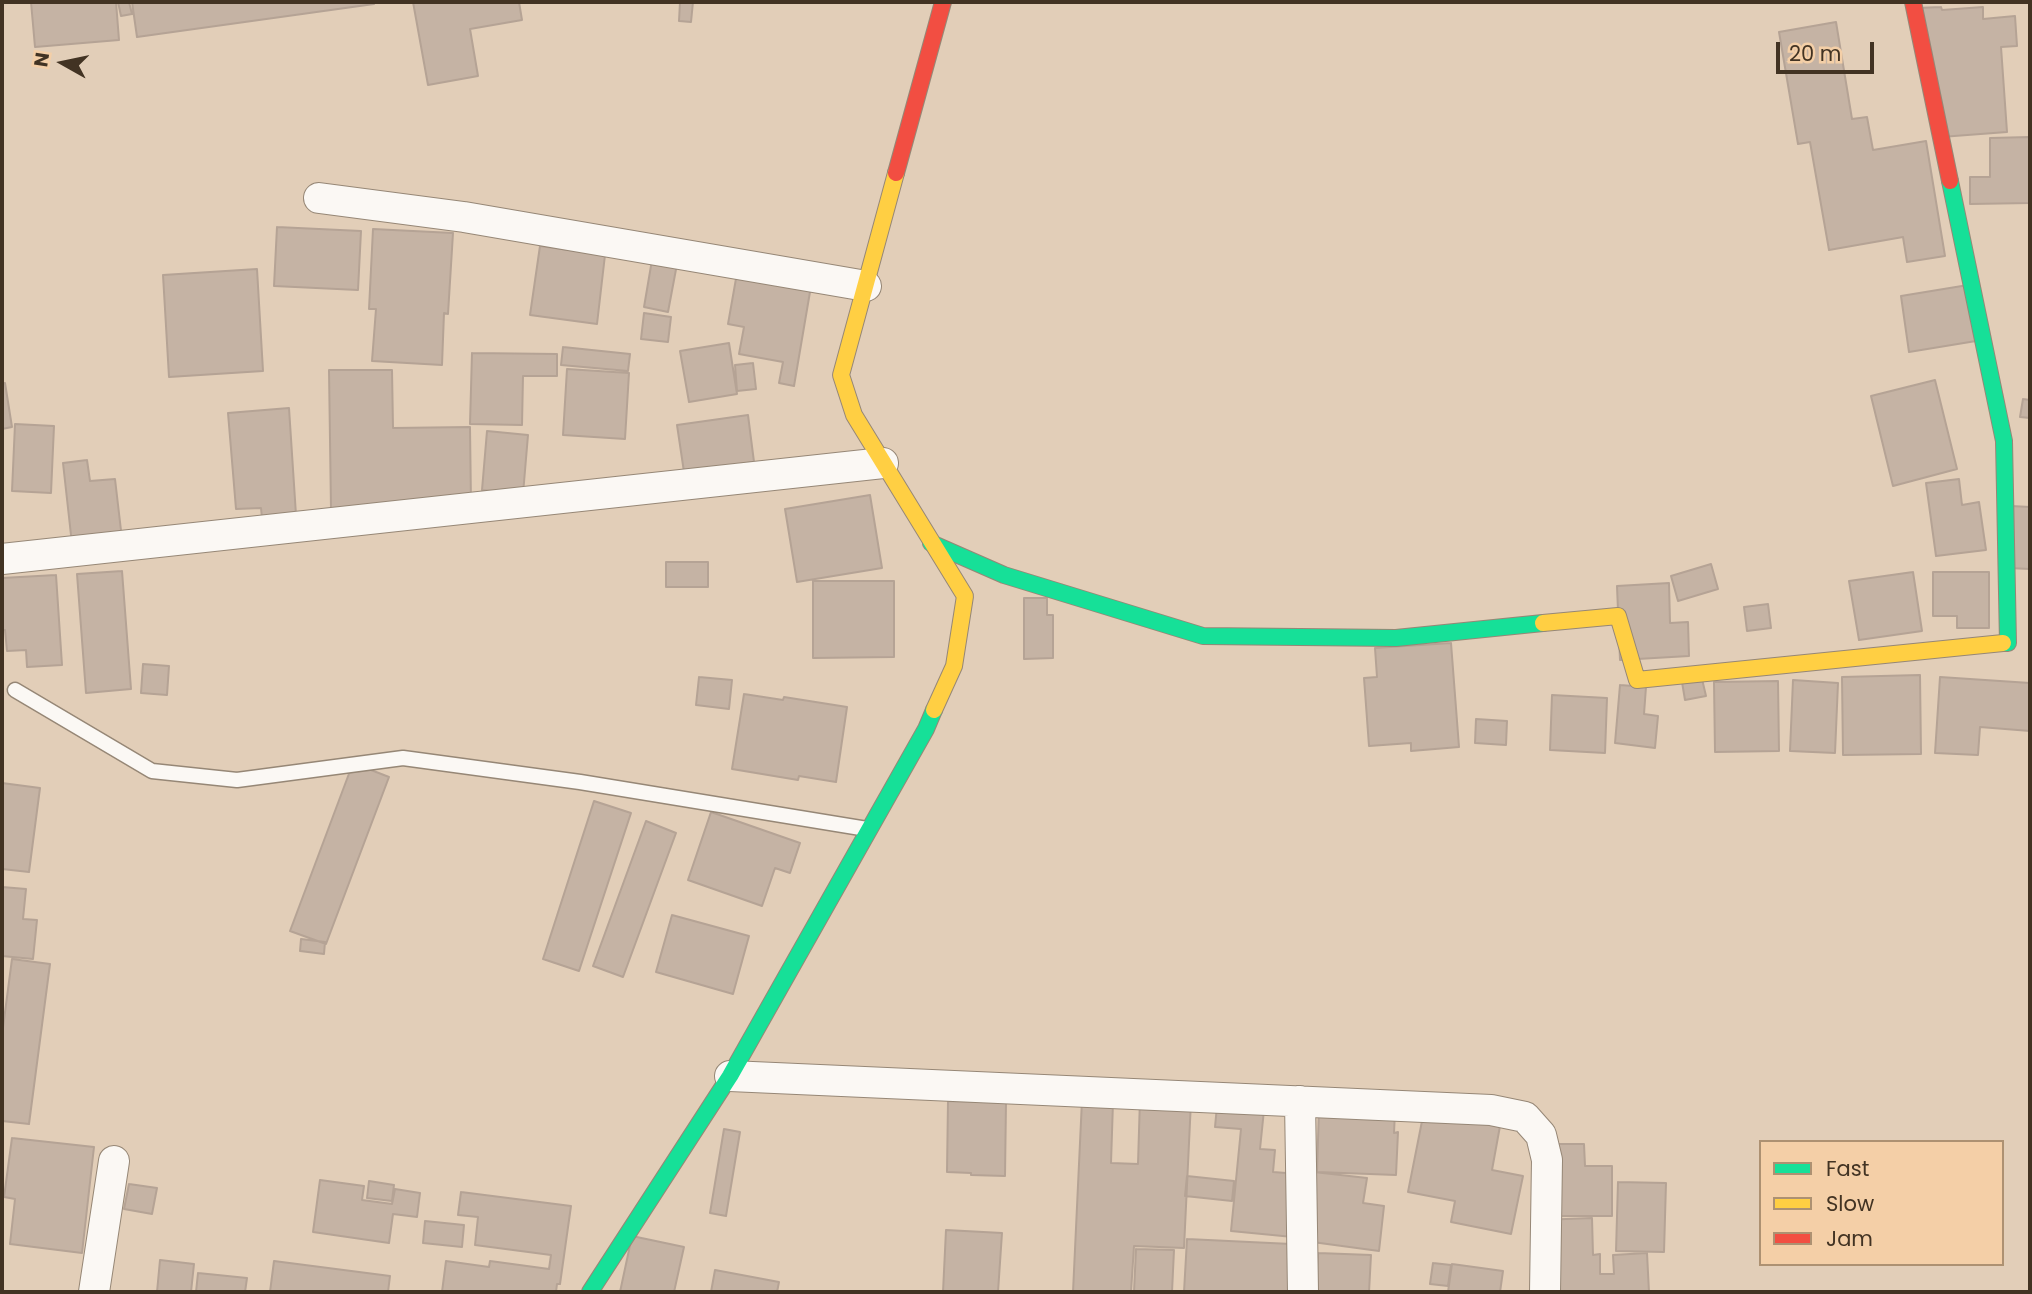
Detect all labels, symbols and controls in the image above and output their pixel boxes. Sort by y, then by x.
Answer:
north arrow [28,28,98,98]
scale bar [1780,28,1878,72]
text: 20 m [1789,39,1842,68]
text: N [27,50,56,69]
legend [1759,1140,2004,1266]
text: Fast [1826,1154,1869,1183]
text: Slow [1826,1189,1874,1218]
text: Jam [1826,1224,1873,1253]

